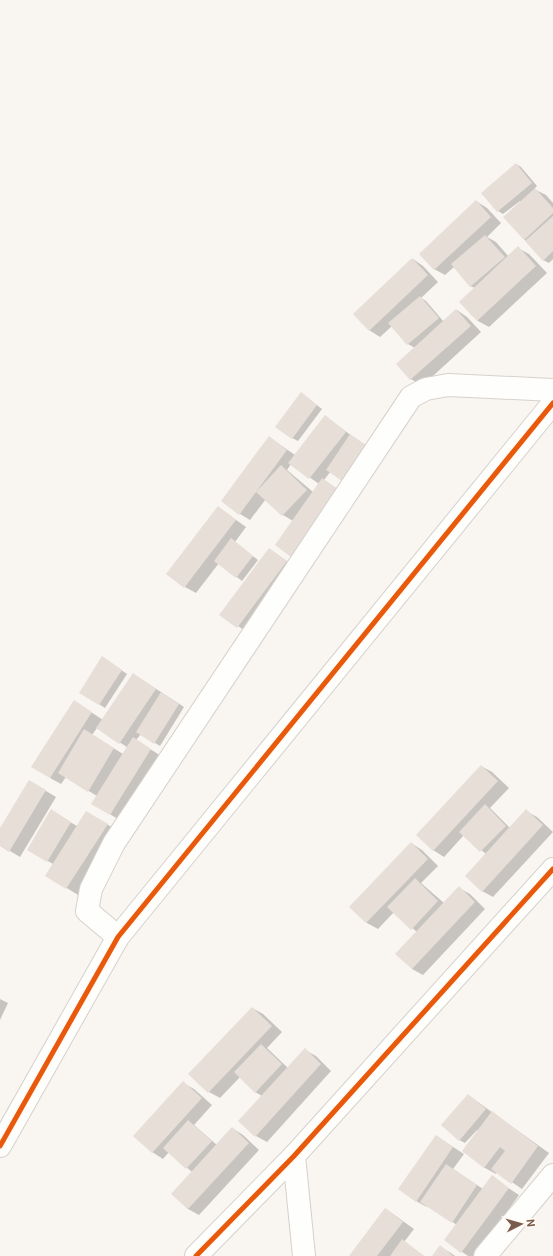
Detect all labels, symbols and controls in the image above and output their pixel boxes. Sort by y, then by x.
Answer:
north arrow [501,1204,541,1244]
text: N [524,1218,537,1228]

